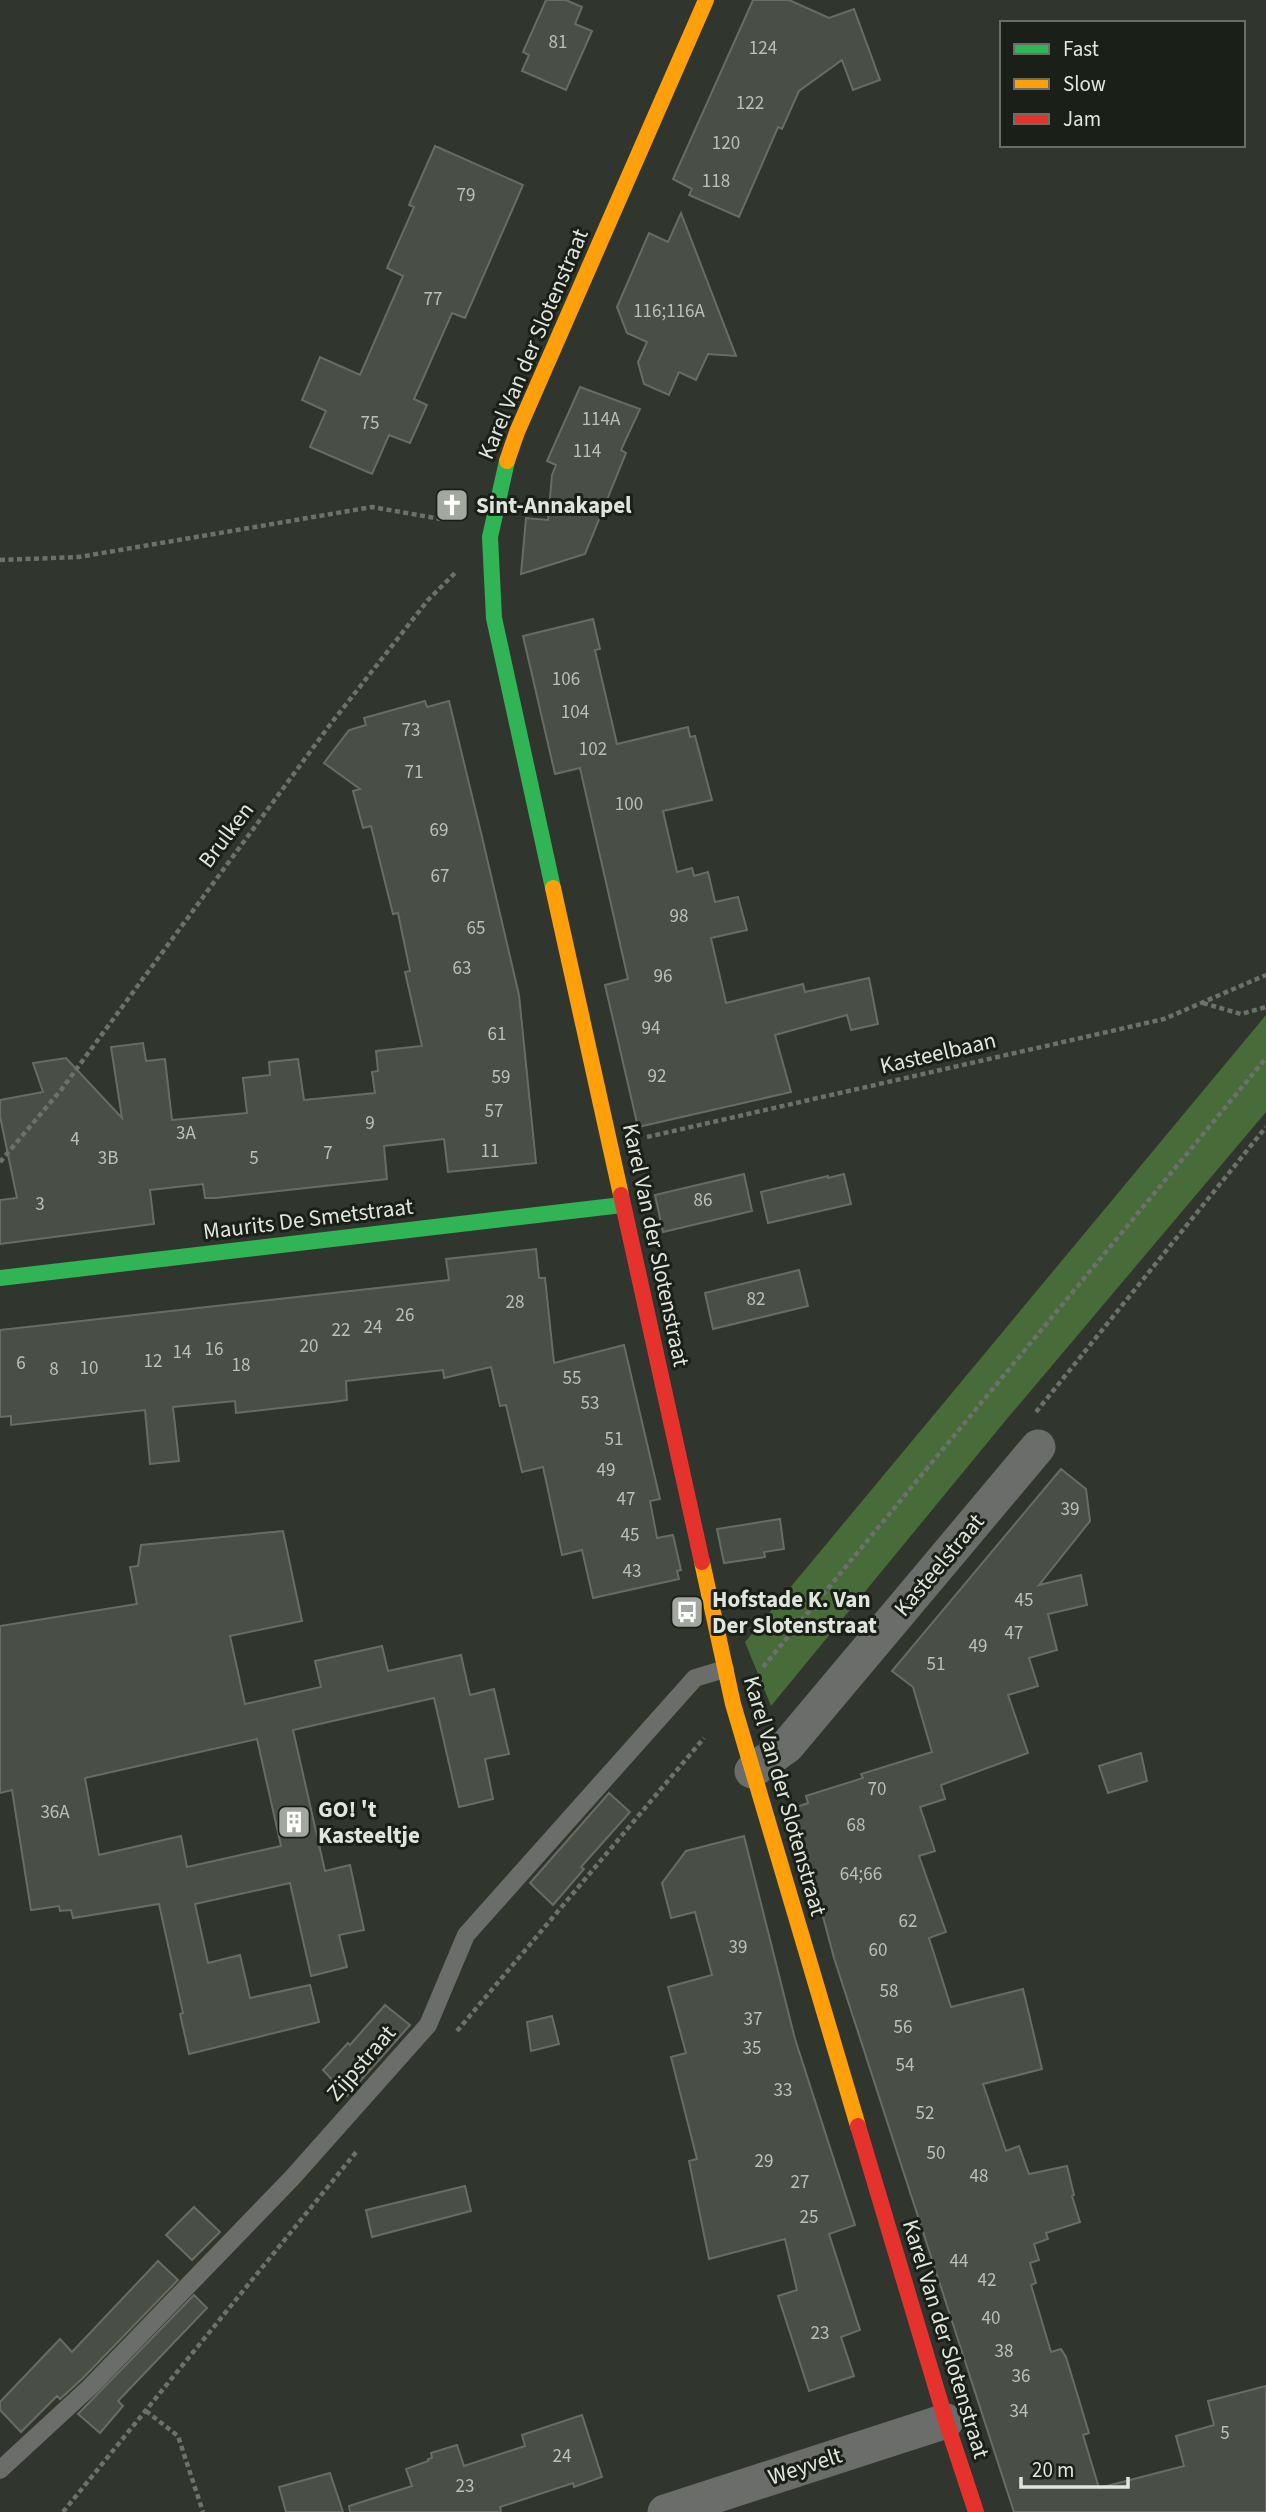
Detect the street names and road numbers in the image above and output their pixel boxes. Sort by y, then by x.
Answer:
street label: Karel Van der Slotenstraat [469,223,597,465]
street label: Brulken [190,795,262,875]
street label: Kasteelbaan [877,1024,999,1082]
street label: Karel Van der Slotenstraat [614,1120,698,1370]
street label: Maurits De Smetstraat [201,1190,415,1248]
street label: Kasteelstraat [886,1506,992,1624]
street label: Karel Van der Slotenstraat [735,1672,835,1920]
street label: Zijpstraat [319,2017,404,2108]
street label: Karel Van der Slotenstraat [894,2216,998,2463]
street label: Weyvelt [764,2438,846,2493]

